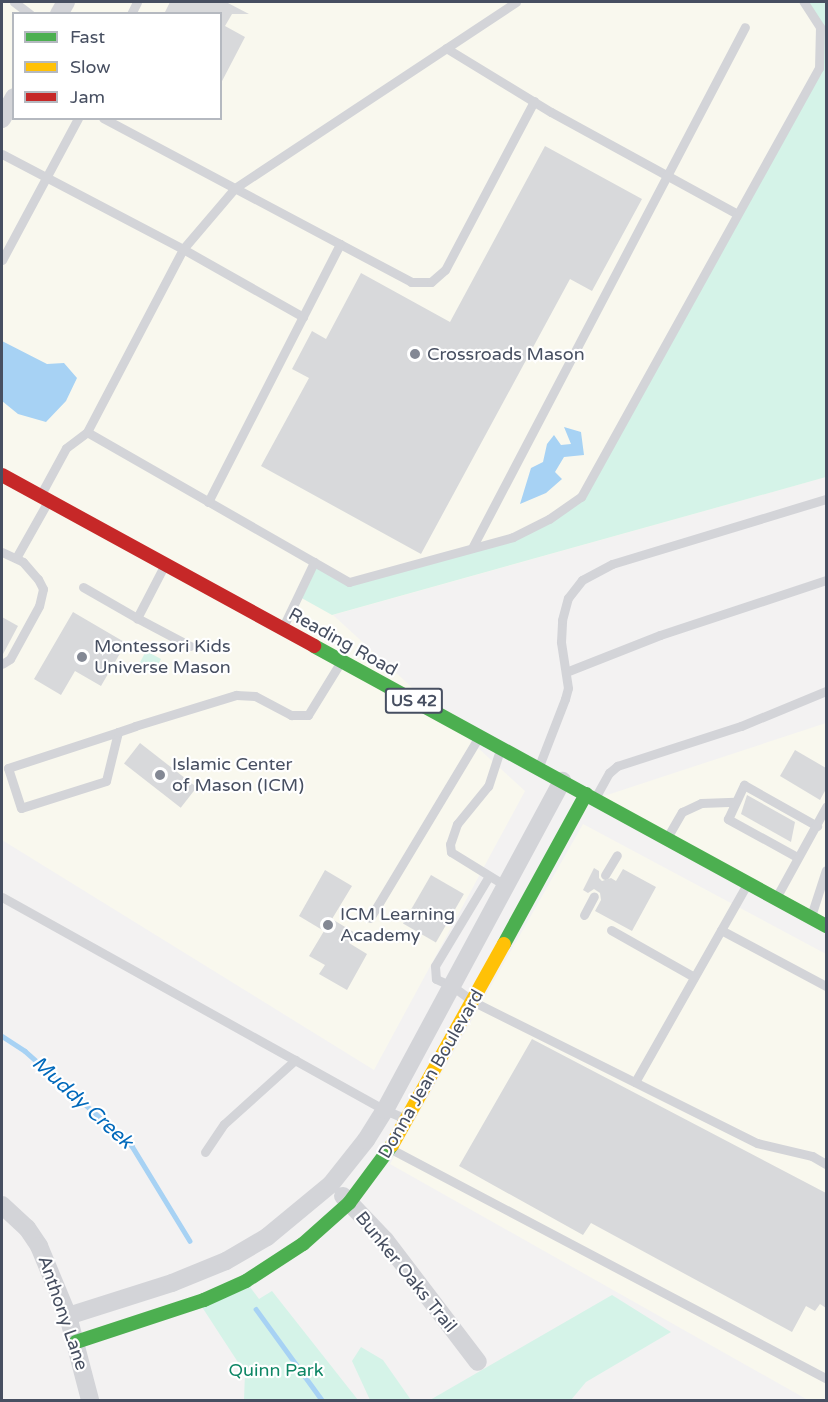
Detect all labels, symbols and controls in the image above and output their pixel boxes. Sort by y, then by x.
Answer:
legend [12,12,222,120]
text: Fast [70,26,105,48]
text: Slow [70,56,111,78]
text: Jam [70,86,105,108]
place label: Crossroads Mason [427,343,585,365]
marker: Crossroads Mason [408,347,422,361]
street label: Reading Road [285,603,401,681]
place label: Montessori Kids Universe Mason [94,636,231,678]
marker: Montessori Kids Universe Mason [75,650,89,664]
road number: US 42 [384,688,444,714]
place label: Islamic Center of Mason (ICM) [172,754,304,796]
marker: Islamic Center of Mason (ICM) [153,768,167,782]
place label: ICM Learning Academy [340,904,455,946]
marker: ICM Learning Academy [321,918,335,932]
street label: Donna Jean Boulevard [374,986,488,1162]
water label: Muddy Creek [27,1052,137,1154]
street label: Bunker Oaks Trail [351,1207,461,1337]
street label: Anthony Lane [33,1253,93,1373]
park label: Quinn Park [229,1359,323,1381]

